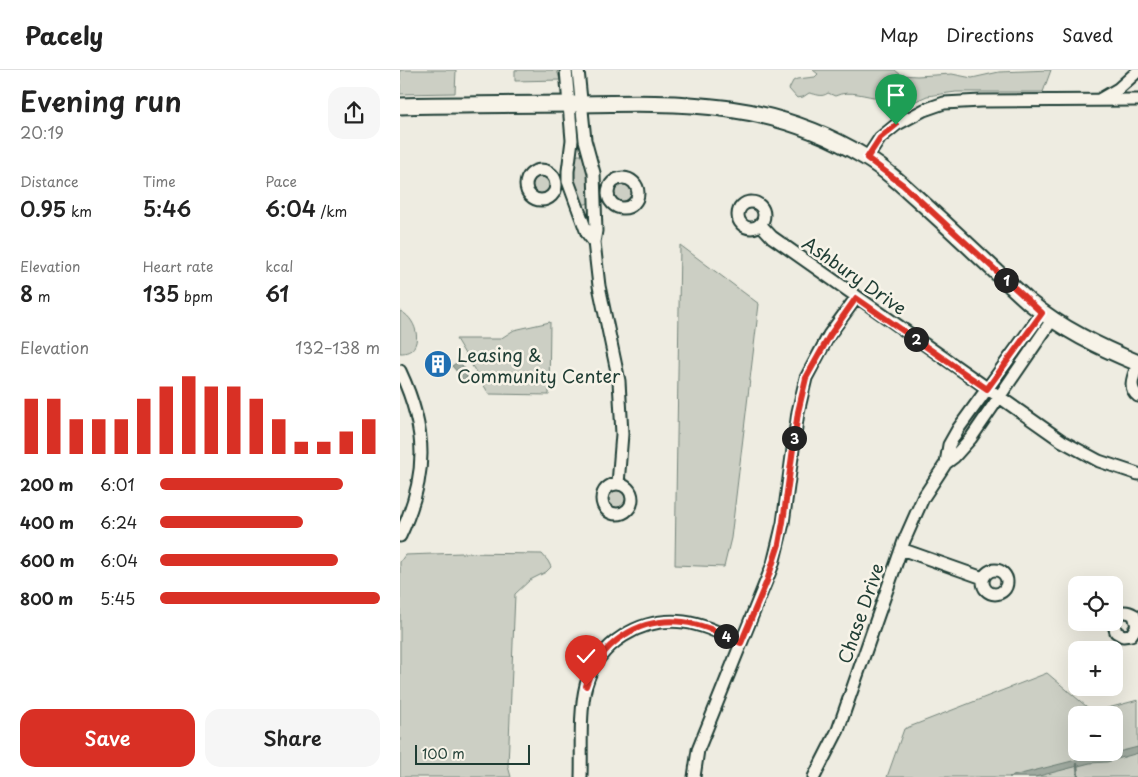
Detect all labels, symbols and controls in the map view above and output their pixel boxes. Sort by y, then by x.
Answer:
text: Pacely [25,17,103,53]
text: Map [880,21,918,48]
text: Directions [946,21,1034,48]
text: Saved [1062,21,1113,48]
pin [875,74,917,125]
text: Evening run [20,79,182,122]
icon: arrive [882,81,910,109]
button: share [328,87,380,139]
text: 20:19 [20,120,64,144]
text: Distance [20,171,79,192]
text: Time [143,171,176,192]
text: Pace [265,171,297,192]
text: 0.95 [20,192,66,224]
text: 5:46 [143,192,191,224]
text: 6:04 [265,192,316,224]
text: km [66,201,92,222]
text: /km [316,201,347,222]
street label: Ashbury Drive [797,229,913,321]
text: Elevation [20,256,80,277]
text: Heart rate [143,256,213,277]
text: kcal [265,256,293,277]
pin: 1 [994,268,1018,292]
text: 1 [1003,270,1010,291]
text: 8 [20,277,33,309]
text: 135 [143,277,180,309]
text: 61 [265,277,289,309]
text: m [33,286,50,307]
text: bpm [180,286,213,307]
pin: 2 [904,326,928,352]
text: 2 [912,329,921,350]
text: Elevation [20,335,89,359]
text: 132–138 m [295,335,380,359]
place label: Leasing & Community Center [457,341,621,389]
building icon: Leasing & Community Center [423,349,453,379]
pin: 3 [782,426,806,450]
text: 3 [790,428,799,449]
text: 200 m [20,472,74,496]
text: 6:01 [100,472,135,496]
text: 400 m [20,510,74,534]
text: 6:24 [100,510,137,534]
text: 600 m [20,548,74,572]
text: 6:04 [100,548,138,572]
street label: Chase Drive [830,559,890,667]
map controls [1068,576,1123,761]
button: locate [1068,576,1123,631]
text: 800 m [20,586,73,610]
text: 5:45 [100,586,135,610]
pin: 4 [714,624,738,648]
text: 4 [722,626,731,647]
pin [565,635,607,686]
button: + [1068,641,1123,696]
icon: check [572,642,600,670]
button: − [1068,706,1123,761]
button: Save [20,709,195,767]
button: Share [205,709,380,767]
scale bar [415,742,530,765]
text: 100 m [422,743,465,764]

